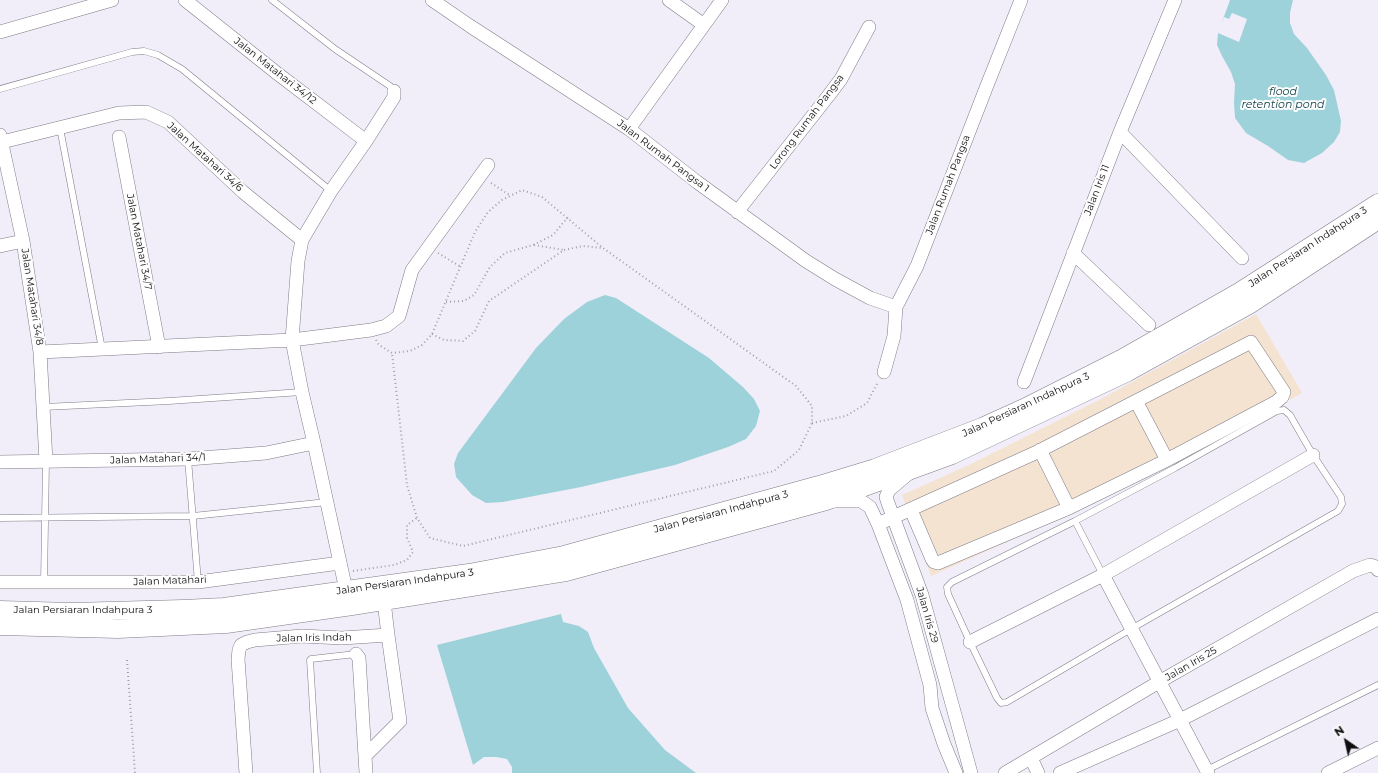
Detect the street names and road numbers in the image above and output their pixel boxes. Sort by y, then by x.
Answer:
street label: Jalan Matahari 34/12 [231,35,319,107]
street label: Lorong Rumah Pangsa [767,72,847,172]
street label: Jalan Rumah Pangsa 1 [615,117,711,195]
street label: Jalan Matahari 34/6 [165,120,245,194]
street label: Jalan Rumah Pangsa [923,133,973,237]
street label: Jalan Iris 11 [1082,163,1112,217]
street label: Jalan Matahari 34/7 [124,193,154,291]
street label: Jalan Persiaran Indahpura 3 [1247,204,1369,290]
street label: Jalan Matahari 34/8 [18,248,46,346]
street label: Jalan Persiaran Indahpura 3 [961,370,1091,440]
street label: Jalan Matahari 34/1 [110,451,206,467]
street label: Jalan Persiaran Indahpura 3 [652,488,790,536]
street label: Jalan Persiaran Indahpura 3 [335,566,475,598]
street label: Jalan Matahari [133,574,207,588]
street label: Jalan Iris 29 [913,586,941,644]
street label: Jalan Persiaran Indahpura 3 [14,604,152,616]
street label: Jalan Iris Indah [276,631,352,645]
street label: Jalan Iris 25 [1163,644,1219,684]

